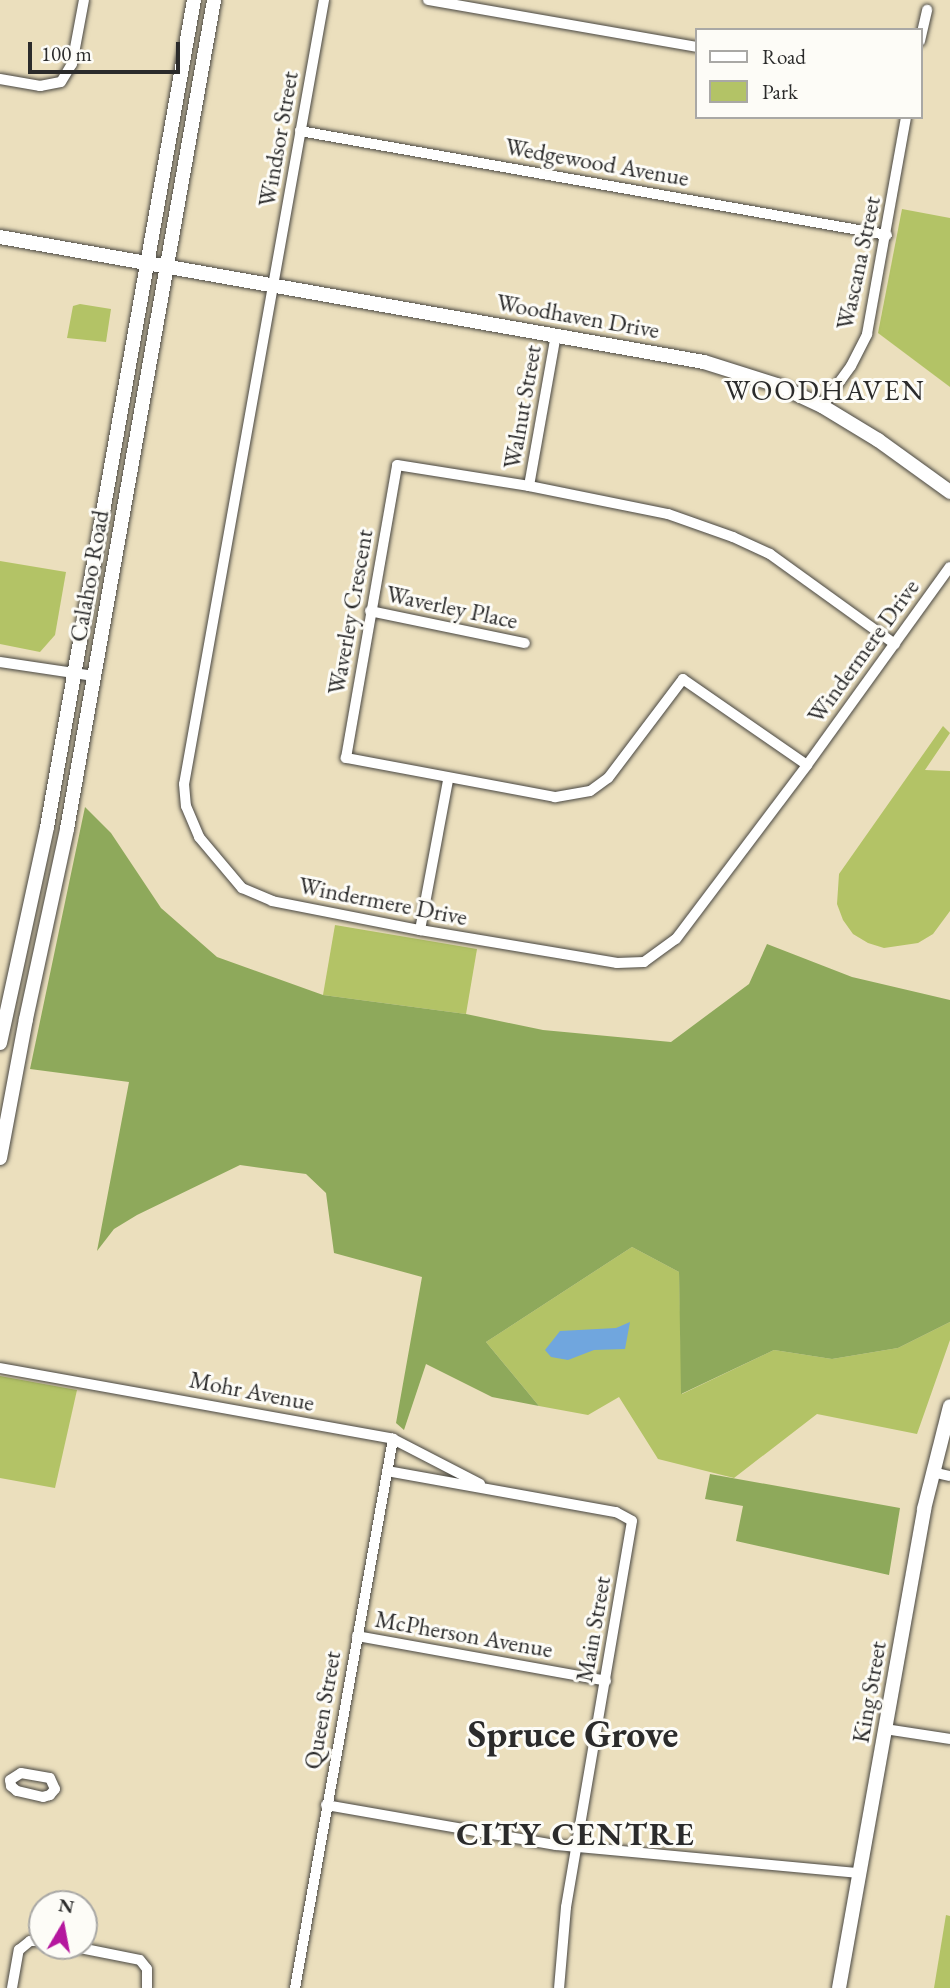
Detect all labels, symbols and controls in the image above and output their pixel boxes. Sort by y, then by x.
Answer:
scale bar [32,28,184,72]
legend [694,28,922,119]
text: 100 m [41,40,92,67]
text: Road [762,43,806,70]
street label: Windsor Street [252,69,304,209]
text: Park [762,78,798,105]
street label: Wedgewood Avenue [503,132,691,192]
street label: Wascana Street [830,194,886,332]
street label: Woodhaven Drive [494,287,662,345]
street label: Walnut Street [497,343,547,471]
district label: WOODHAVEN [725,373,925,407]
street label: Calahoo Road [63,508,115,644]
street label: Waverley Crescent [321,527,379,697]
street label: Windermere Drive [801,573,925,729]
street label: Waverley Place [384,579,520,635]
street label: Windermere Drive [296,871,470,931]
street label: Mohr Avenue [187,1365,317,1417]
street label: Main Street [570,1574,616,1684]
street label: McPherson Avenue [373,1604,555,1664]
street label: King Street [846,1639,892,1745]
street label: Queen Street [297,1649,347,1771]
district label: Spruce Grove [468,1711,678,1757]
district label: CITY CENTRE [458,1815,694,1853]
north arrow [28,1890,98,1960]
text: N [57,1892,76,1919]

